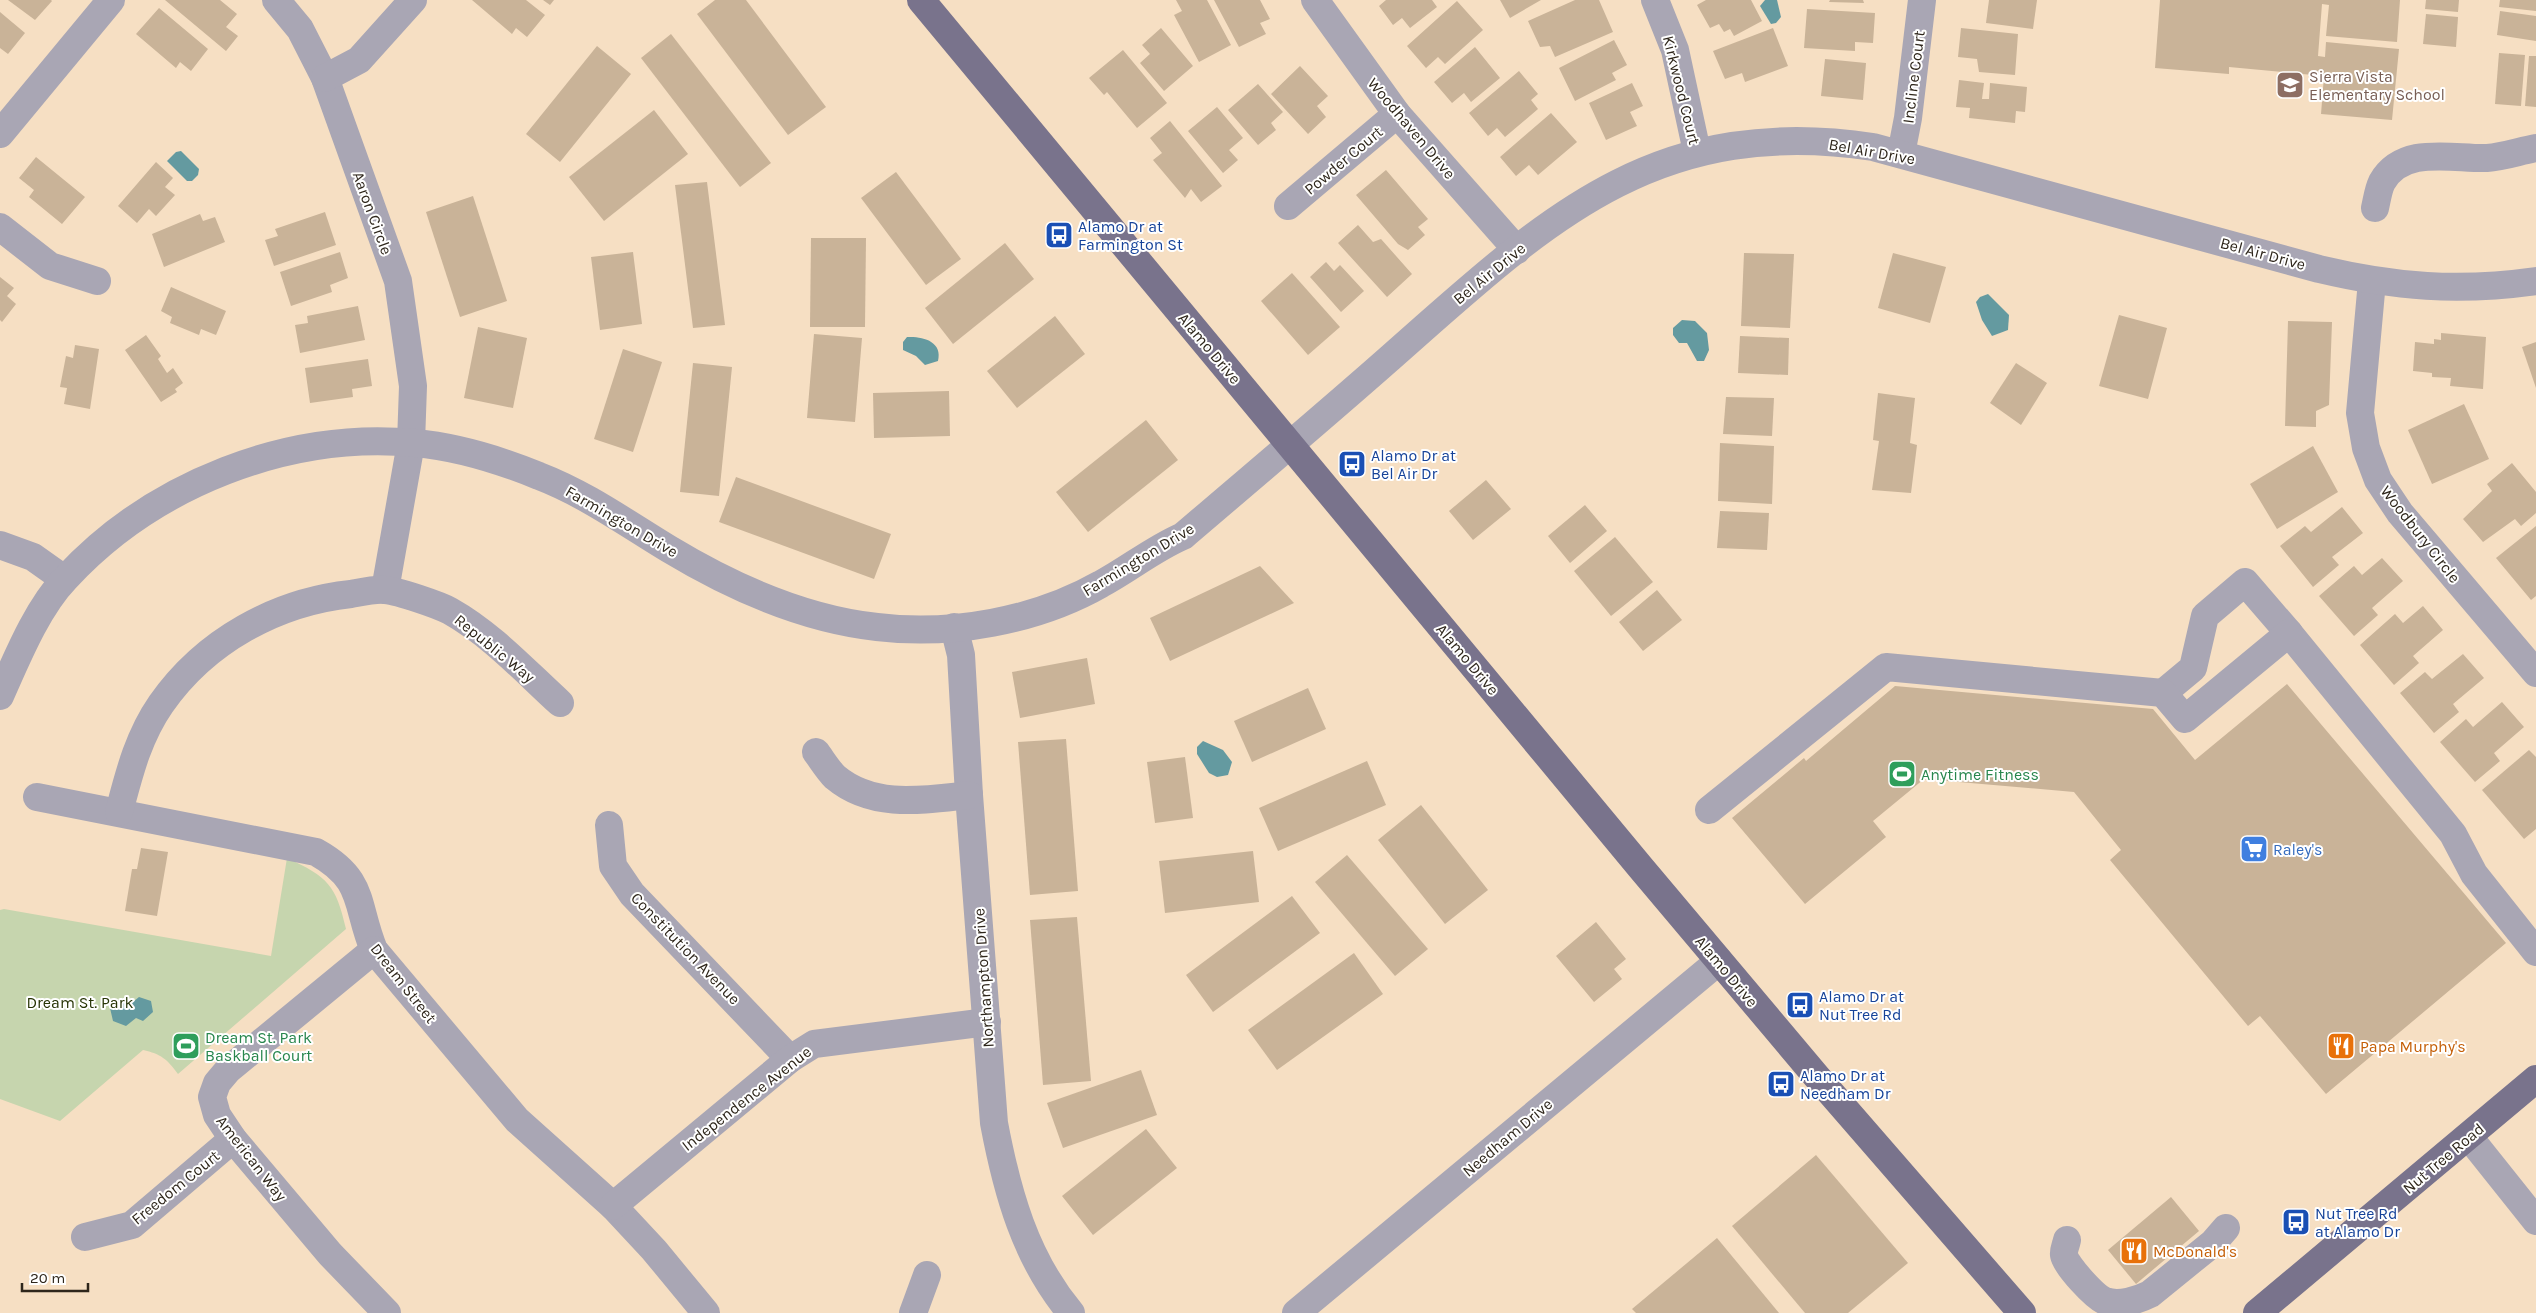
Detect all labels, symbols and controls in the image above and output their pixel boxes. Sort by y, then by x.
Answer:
street label: Incline Court [1898,30,1929,125]
street label: Kirkwood Court [1659,34,1704,147]
place label: Sierra Vista Elementary School [2309,67,2445,104]
school or university icon: Sierra Vista Elementary School [2275,70,2305,100]
street label: Woodhaven Drive [1364,74,1459,183]
street label: Powder Court [1300,122,1386,199]
street label: Bel Air Drive [1827,135,1917,168]
street label: Aaron Circle [349,169,396,257]
place label: Alamo Dr at Farmington St [1078,217,1183,254]
bus stop icon: Alamo Dr at Farmington St [1044,220,1074,250]
street label: Bel Air Drive [2218,233,2308,274]
street label: Bel Air Drive [1449,239,1529,308]
street label: Alamo Drive [1174,309,1245,388]
place label: Alamo Dr at Bel Air Dr [1371,446,1456,483]
bus stop icon: Alamo Dr at Bel Air Dr [1337,449,1367,479]
street label: Farmington Drive [562,482,681,561]
street label: Woodbury Circle [2377,482,2465,587]
street label: Farmington Drive [1079,519,1197,600]
street label: Republic Way [451,610,539,687]
street label: Alamo Drive [1432,620,1503,699]
sports icon: Anytime Fitness [1887,759,1917,789]
place label: Anytime Fitness [1921,765,2039,784]
supermarket icon: Raley's [2239,834,2269,864]
place label: Raley's [2273,840,2322,859]
street label: Constitution Avenue [627,888,744,1008]
street label: Northampton Drive [969,908,998,1048]
street label: Alamo Drive [1691,932,1762,1011]
street label: Dream Street [367,940,441,1027]
place label: Alamo Dr at Nut Tree Rd [1819,987,1904,1024]
bus stop icon: Alamo Dr at Nut Tree Rd [1785,990,1815,1020]
park label: Dream St. Park [27,993,133,1012]
place label: Dream St. Park Baskball Court [205,1028,312,1065]
sports icon: Dream St. Park Baskball Court [171,1031,201,1061]
restaurant icon: Papa Murphy's [2326,1031,2356,1061]
place label: Papa Murphy's [2360,1037,2466,1056]
street label: Independence Avenue [678,1042,815,1155]
place label: Alamo Dr at Needham Dr [1800,1066,1891,1103]
bus stop icon: Alamo Dr at Needham Dr [1766,1069,1796,1099]
street label: Needham Drive [1459,1094,1556,1180]
street label: American Way [212,1112,291,1205]
street label: Nut Tree Road [2399,1119,2488,1198]
street label: Freedom Court [128,1146,223,1229]
place label: Nut Tree Rd at Alamo Dr [2315,1204,2400,1241]
bus stop icon: Nut Tree Rd at Alamo Dr [2281,1207,2311,1237]
restaurant icon: McDonald's [2119,1236,2149,1266]
place label: McDonald's [2153,1242,2237,1261]
scale bar [22,1260,89,1292]
text: 20 m [30,1269,65,1287]

